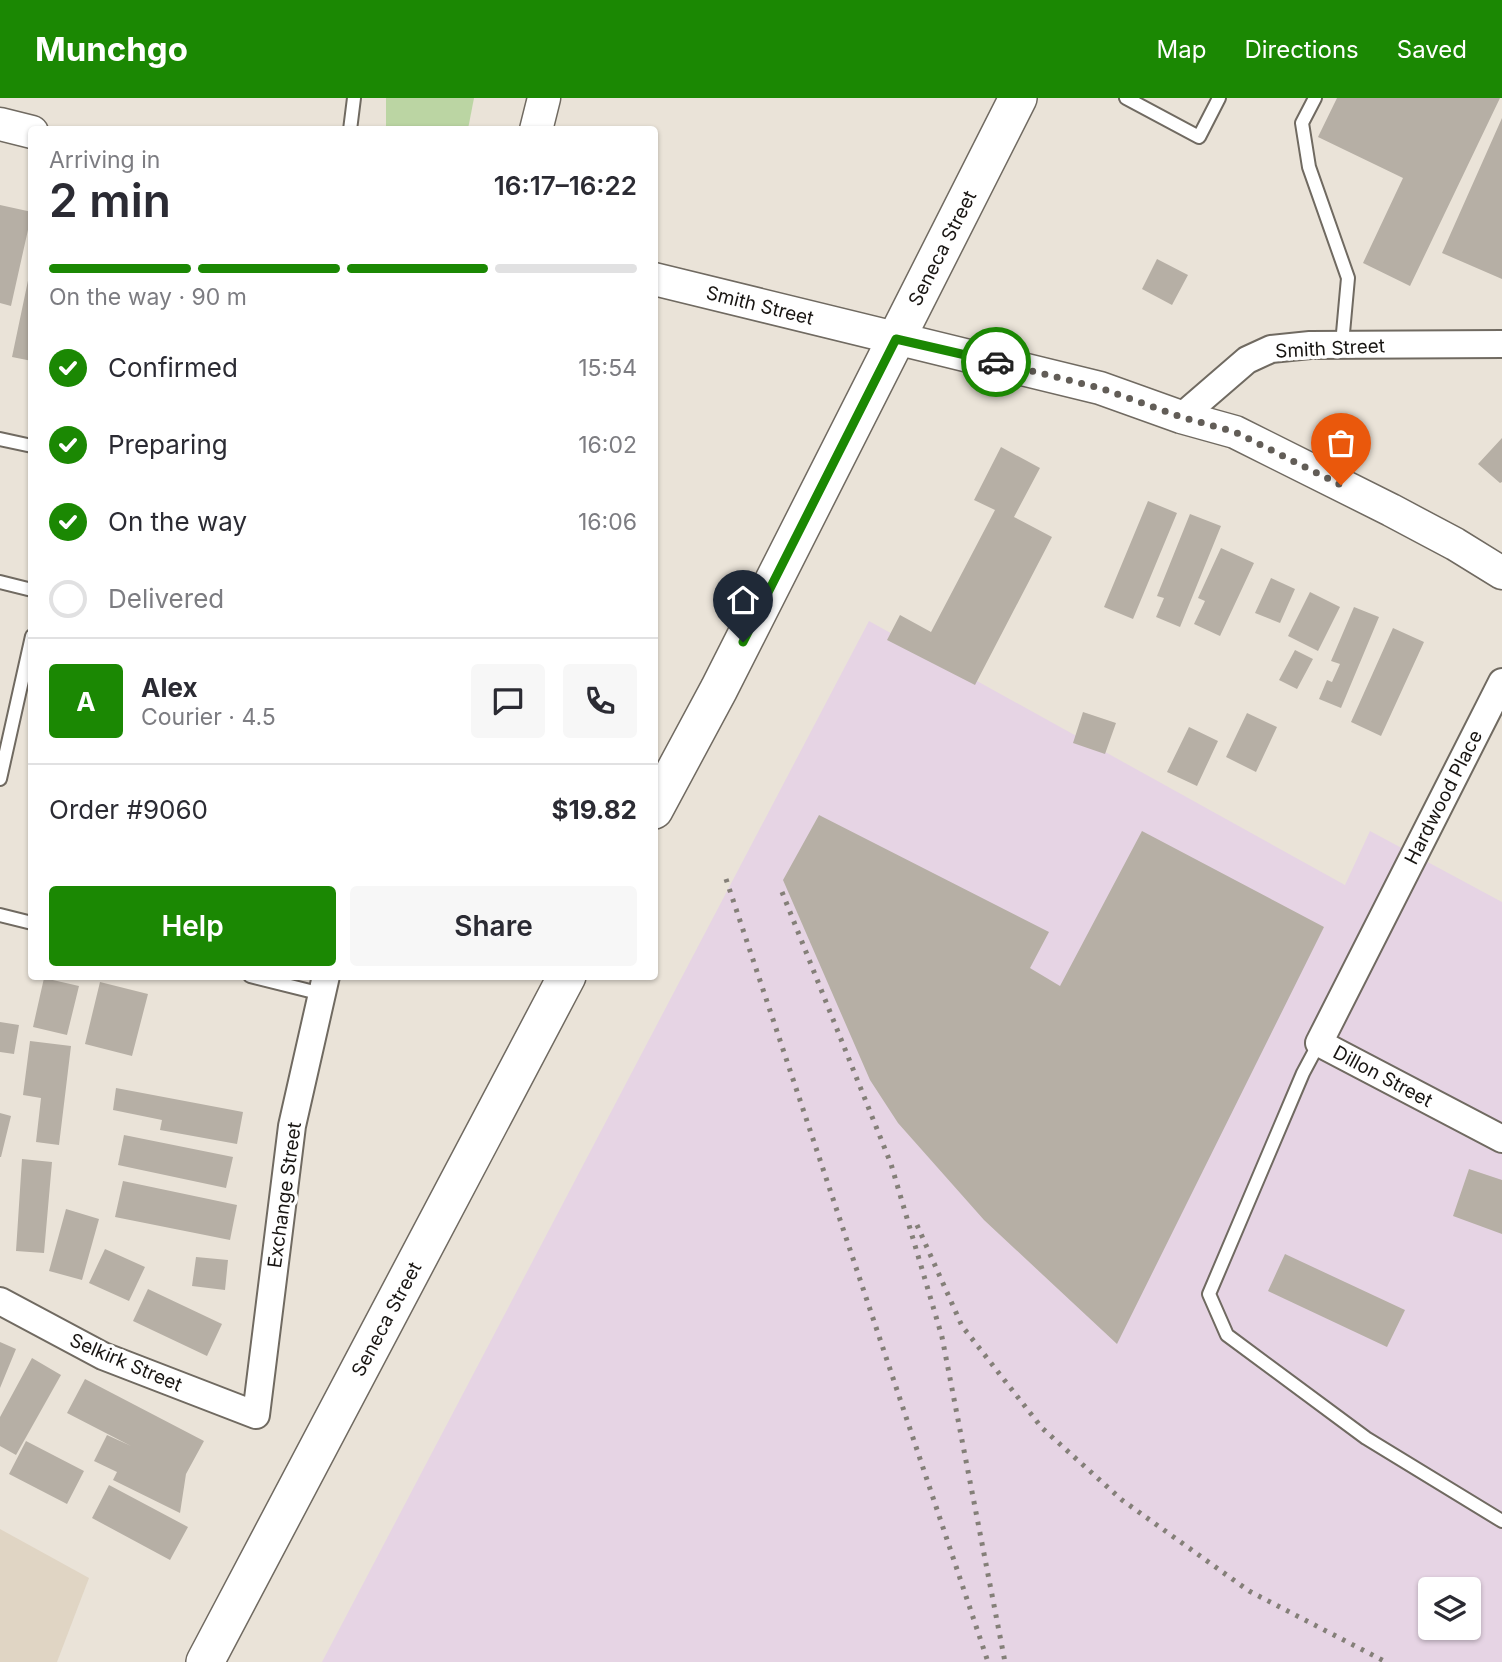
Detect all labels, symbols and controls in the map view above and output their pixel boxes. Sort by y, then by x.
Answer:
text: Munchgo [35,29,188,69]
text: Map [1157,35,1206,64]
text: Directions [1244,35,1359,64]
text: Saved [1397,35,1467,64]
text: Arriving in [49,146,160,174]
text: 16:17–16:22 [494,170,637,201]
text: 2 min [49,172,171,228]
street label: Seneca Street [904,187,981,310]
street label: Smith Street [704,281,816,330]
text: On the way · 90 m [49,283,247,311]
courier [961,327,1031,397]
street label: Smith Street [1275,334,1385,363]
icon: car [977,343,1015,381]
icon: check [49,349,87,387]
text: Confirmed [108,352,238,383]
text: 15:54 [578,354,637,382]
pin [1311,413,1371,485]
icon: bag [1322,424,1360,462]
icon: check [49,426,87,464]
text: Preparing [108,429,228,460]
text: 16:02 [578,431,637,459]
icon: check [49,503,87,541]
text: On the way [108,506,247,537]
text: 16:06 [578,508,637,536]
pin [713,570,773,642]
icon: home [724,581,762,619]
text: Delivered [108,583,224,614]
button: chat [471,664,545,738]
button: phone [563,664,637,738]
text: Alex [141,672,198,703]
text: A [76,686,96,717]
text: Courier · 4.5 [141,703,276,731]
street label: Hardwood Place [1400,726,1487,868]
text: Order #9060 [49,794,208,825]
text: $19.82 [551,794,637,825]
button: Help [49,886,336,966]
button: Share [350,886,637,966]
street label: Dillon Street [1329,1041,1436,1112]
street label: Exchange Street [263,1121,306,1269]
street label: Seneca Street [347,1258,426,1380]
street label: Selkirk Street [66,1328,185,1396]
map controls [1418,1577,1481,1640]
button: layers [1418,1577,1481,1640]

